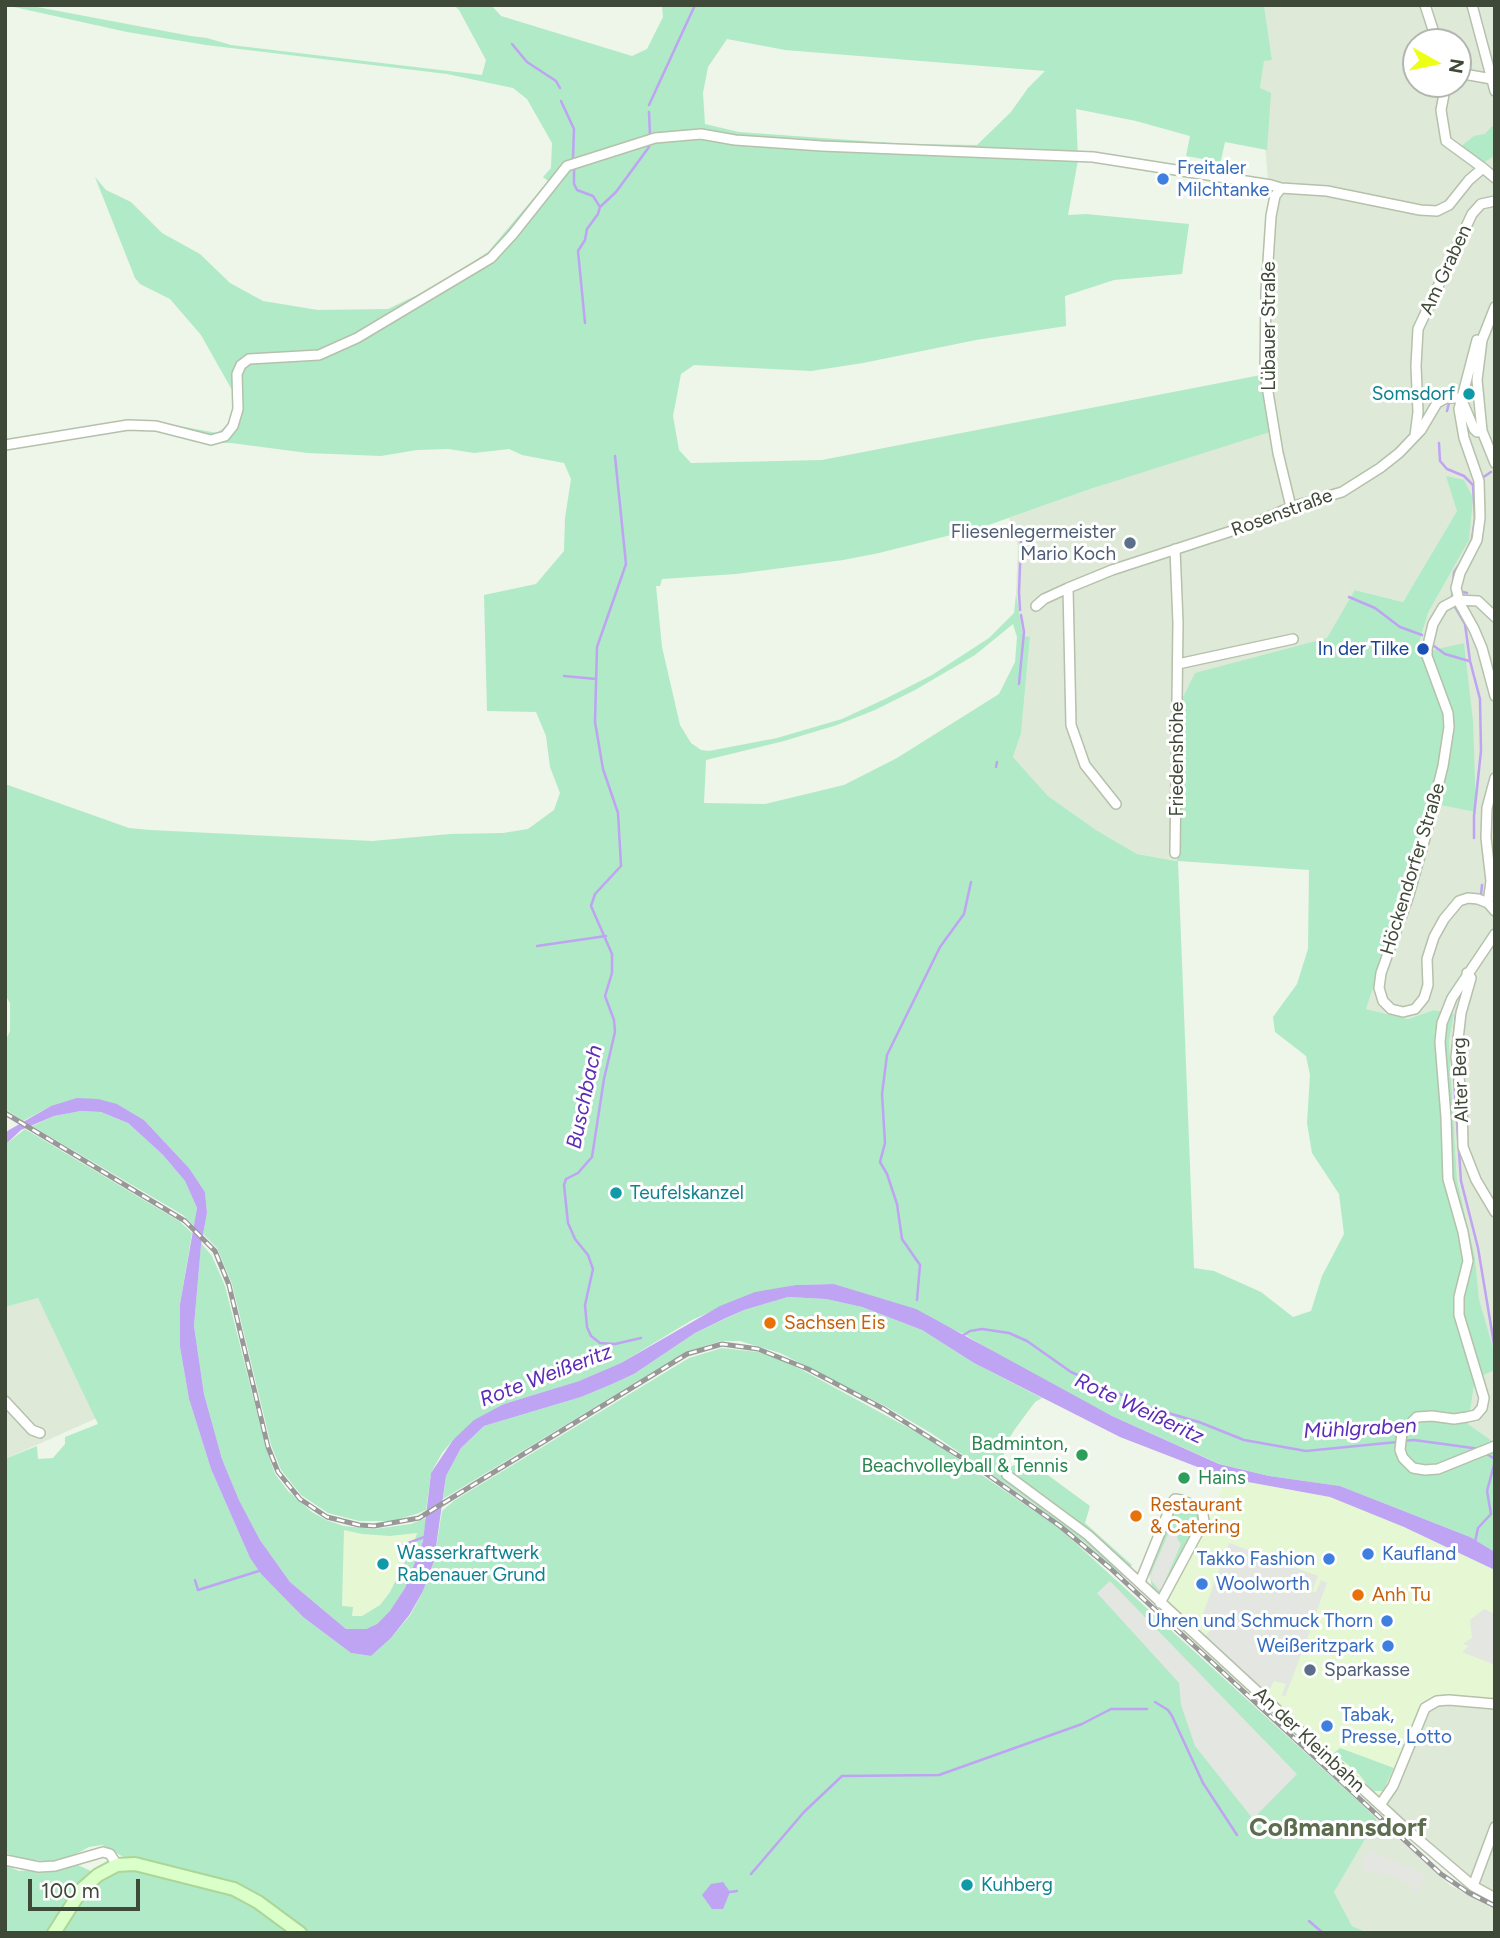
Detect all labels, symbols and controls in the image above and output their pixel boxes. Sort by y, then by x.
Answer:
north arrow [1402,28,1472,98]
text: N [1444,57,1469,75]
place label: Freitaler Milchtanke [1177,157,1269,201]
marker: Freitaler Milchtanke [1155,171,1171,187]
street label: Am Graben [1415,222,1477,318]
street label: Lübauer Straße [1258,261,1280,391]
place label: Somsdorf [1372,383,1455,405]
marker: Somsdorf [1461,386,1477,402]
street label: Rosenstraße [1228,484,1336,542]
place label: Fliesenlegermeister Mario Koch [951,521,1116,565]
marker: Fliesenlegermeister Mario Koch [1122,535,1138,551]
place label: In der Tilke [1317,638,1409,660]
marker: In der Tilke [1415,641,1431,657]
street label: Friedenshöhe [1166,702,1188,816]
street label: Höckendorfer Straße [1376,780,1450,958]
street label: Alter Berg [1448,1037,1474,1123]
water label: Buschbach [562,1043,608,1151]
place label: Teufelskanzel [630,1182,744,1204]
marker: Teufelskanzel [608,1185,624,1201]
place label: Sachsen Eis [784,1312,885,1334]
marker: Sachsen Eis [762,1315,778,1331]
water label: Rote Weißeritz [476,1339,616,1413]
water label: Rote Weißeritz [1070,1368,1208,1450]
water label: Mühlgraben [1303,1413,1417,1445]
place label: Badminton, Beachvolleyball & Tennis [861,1433,1068,1477]
marker: Badminton, Beachvolleyball & Tennis [1074,1447,1090,1463]
place label: Hains [1198,1467,1246,1489]
marker: Hains [1176,1470,1192,1486]
place label: Restaurant & Catering [1150,1494,1242,1538]
marker: Restaurant & Catering [1128,1508,1144,1524]
place label: Wasserkraftwerk Rabenauer Grund [397,1542,546,1586]
place label: Kaufland [1382,1543,1456,1565]
marker: Kaufland [1360,1546,1376,1562]
place label: Takko Fashion [1197,1548,1315,1570]
marker: Takko Fashion [1321,1551,1337,1567]
marker: Wasserkraftwerk Rabenauer Grund [375,1556,391,1572]
place label: Woolworth [1216,1573,1310,1595]
marker: Woolworth [1194,1576,1210,1592]
place label: Anh Tu [1372,1584,1431,1606]
marker: Anh Tu [1350,1587,1366,1603]
place label: Uhren und Schmuck Thorn [1147,1610,1373,1632]
marker: Uhren und Schmuck Thorn [1379,1613,1395,1629]
place label: Weißeritzpark [1257,1635,1374,1657]
marker: Weißeritzpark [1380,1638,1396,1654]
place label: Sparkasse [1324,1659,1410,1681]
marker: Sparkasse [1302,1662,1318,1678]
street label: An der Kleinbahn [1249,1683,1369,1797]
place label: Tabak, Presse, Lotto [1341,1704,1452,1748]
marker: Tabak, Presse, Lotto [1319,1718,1335,1734]
district label: Coßmannsdorf [1249,1812,1427,1844]
scale bar [32,1864,144,1908]
place label: Kuhberg [981,1874,1053,1896]
marker: Kuhberg [959,1877,975,1893]
text: 100 m [41,1878,100,1903]

